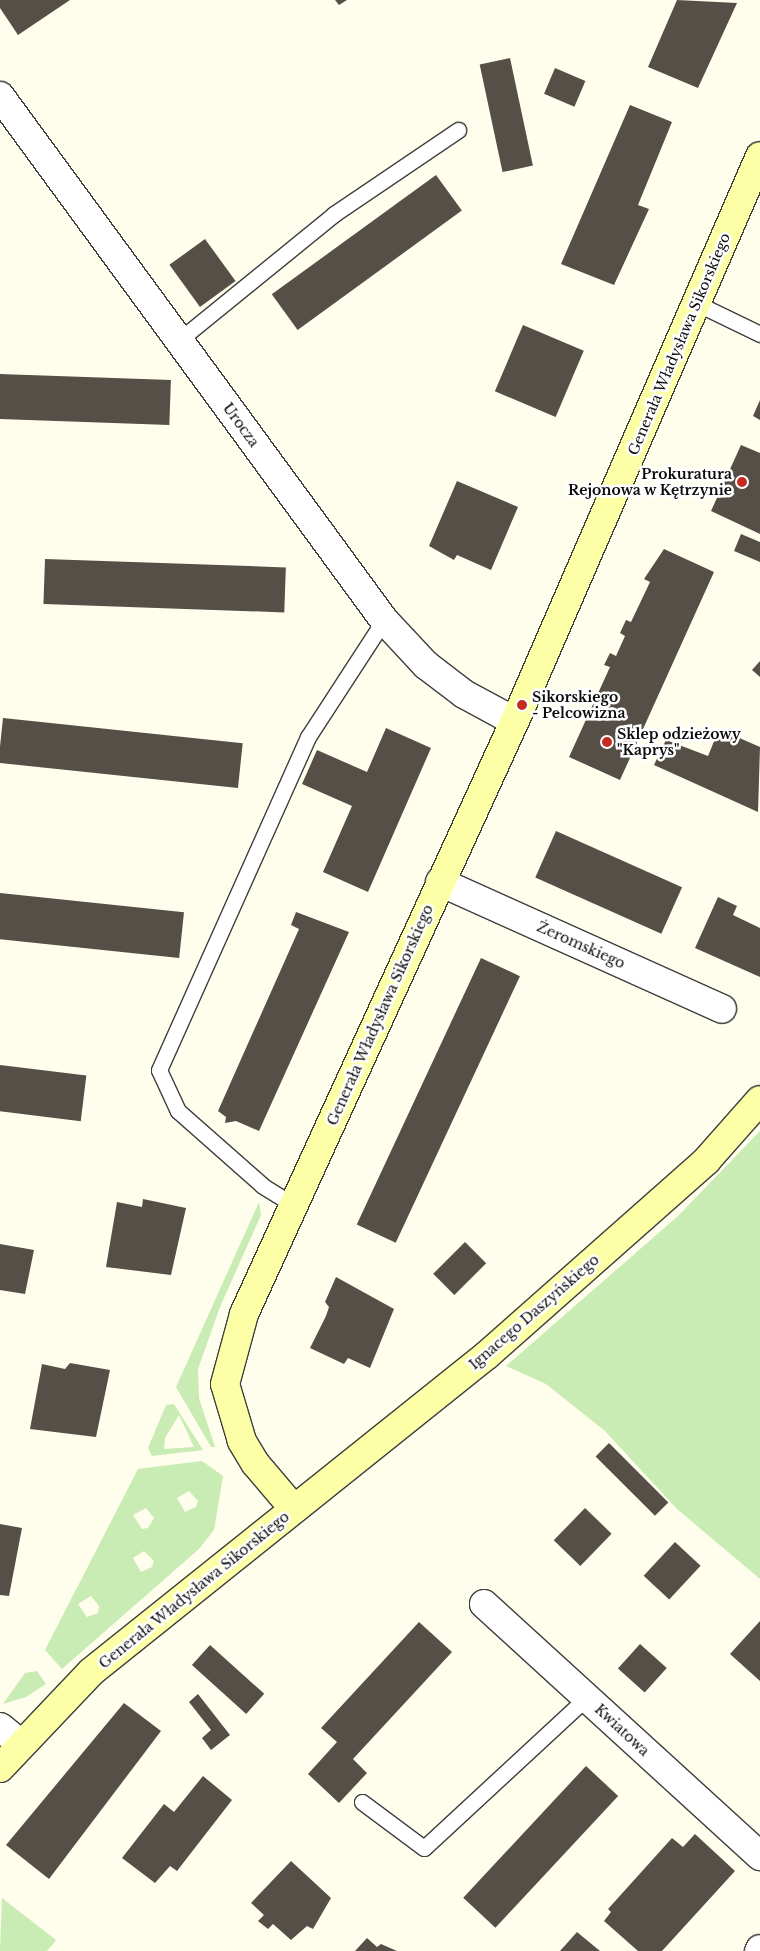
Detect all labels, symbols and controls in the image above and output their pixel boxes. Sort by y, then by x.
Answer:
street label: Generała Władysława Sikorskiego [624,230,734,458]
street label: Urocza [219,400,263,450]
place label: Prokuratura Rejonowa w Kętrzynie [567,466,732,498]
marker: Prokuratura Rejonowa w Kętrzynie [736,476,748,488]
place label: Sikorskiego - Pelcowizna [532,689,625,722]
marker: Sikorskiego - Pelcowizna [516,699,528,711]
place label: Sklep odzieżowy "Kaprys" [617,726,741,759]
marker: Sklep odzieżowy "Kaprys" [601,736,613,748]
street label: Generała Władysława Sikorskiego [323,902,437,1128]
street label: Żeromskiego [534,918,628,972]
street label: Ignacego Daszyńskiego [466,1251,602,1373]
street label: Generała Władysława Sikorskiego [95,1508,293,1672]
street label: Kwiatowa [591,1701,653,1759]

